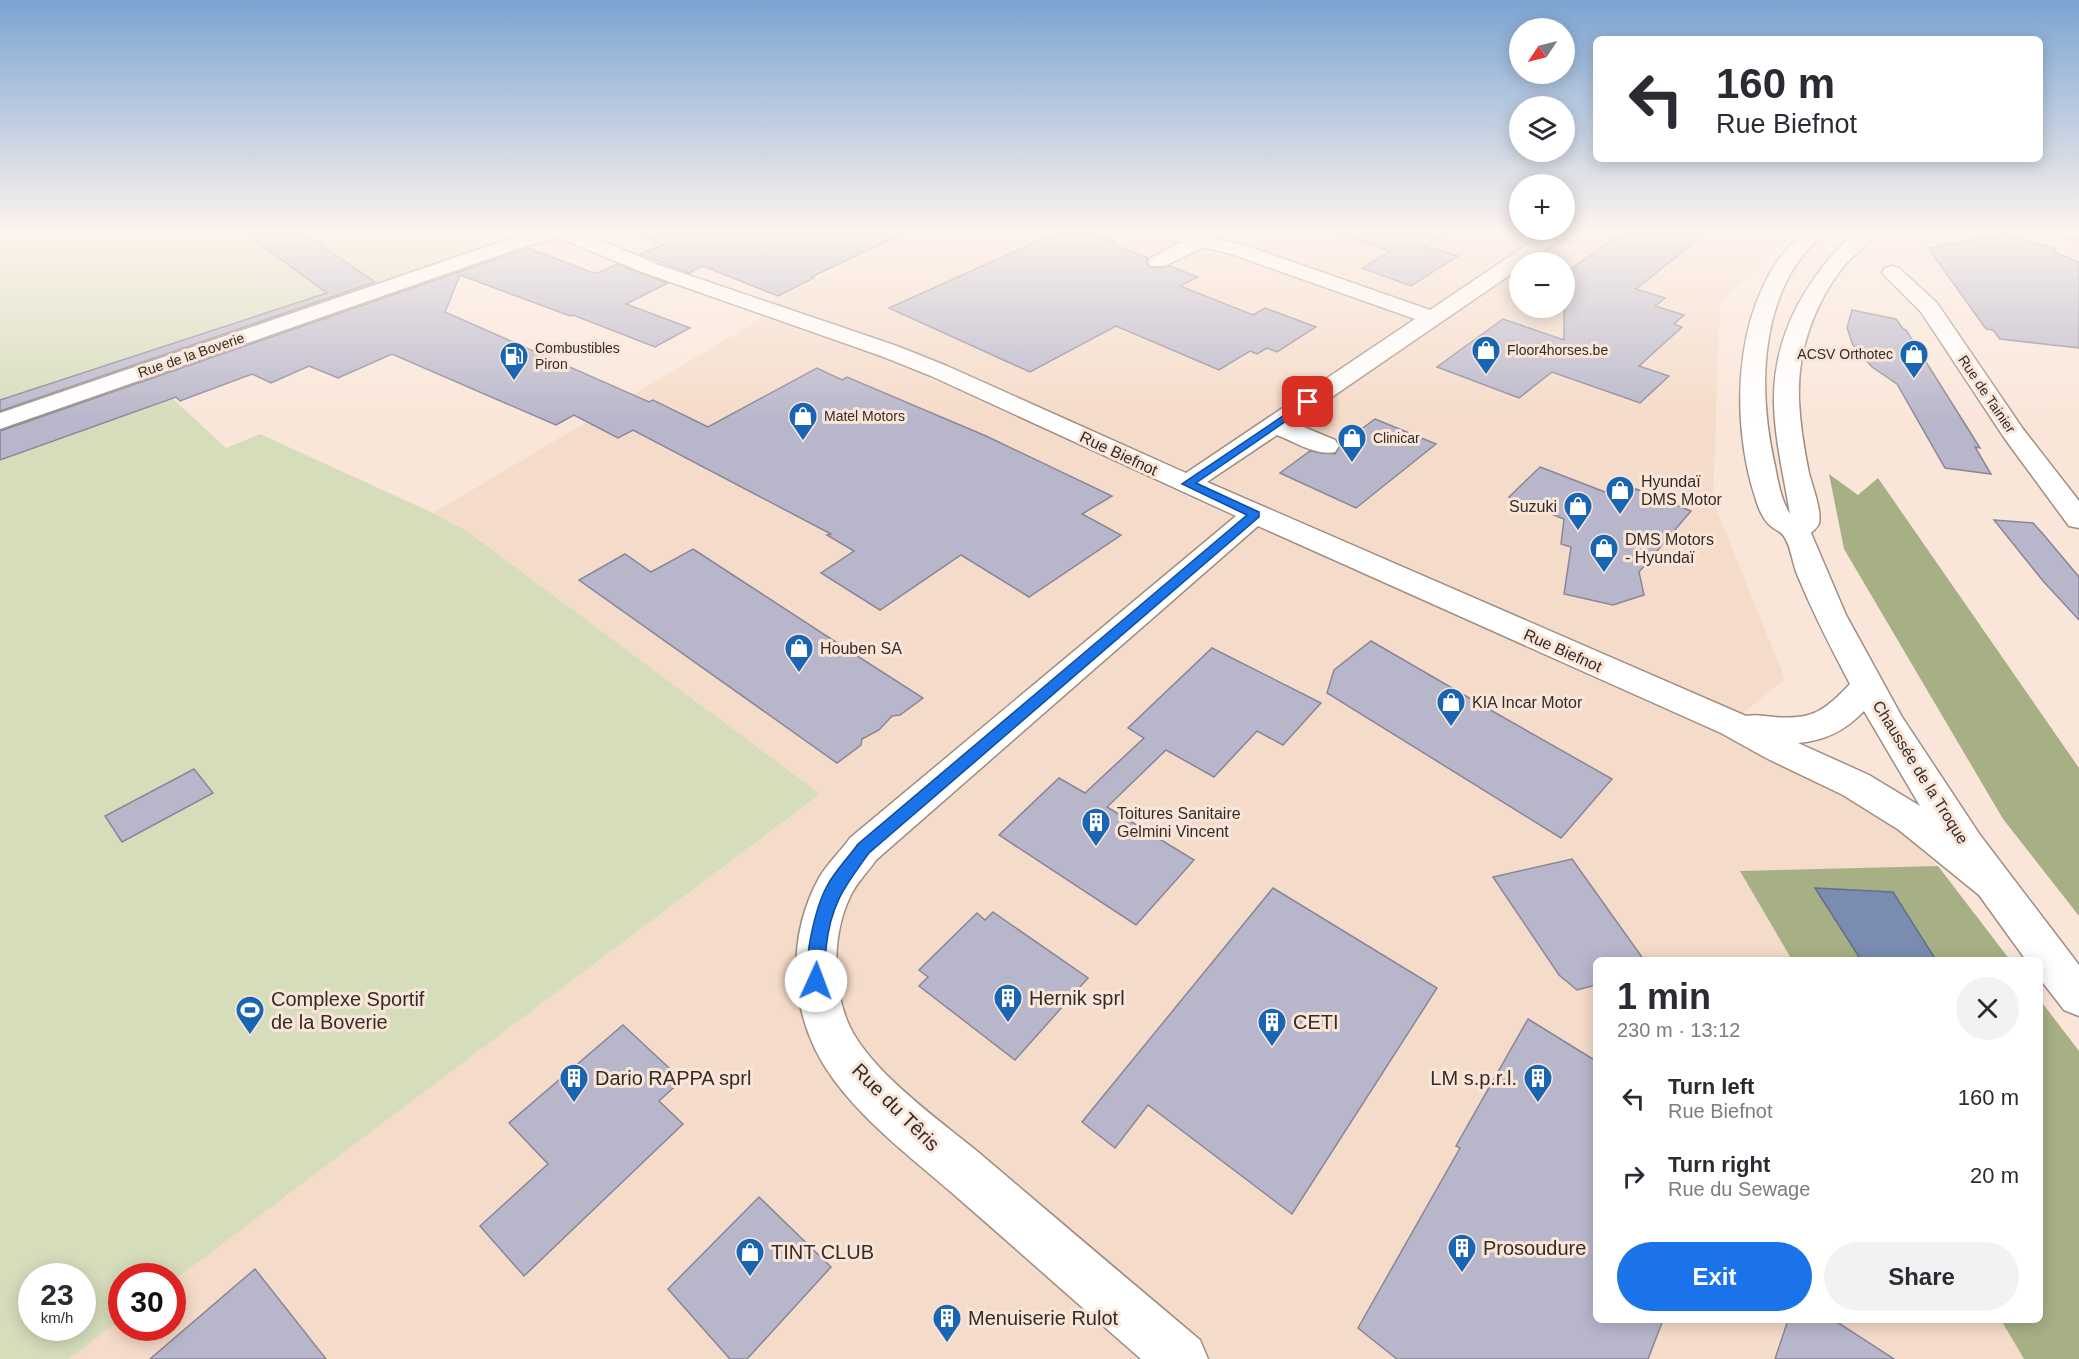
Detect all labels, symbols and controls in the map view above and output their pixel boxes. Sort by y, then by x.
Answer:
north arrow [1509,18,1575,84]
map controls [1509,18,1575,318]
icon: left [1617,60,1695,138]
text: 160 m [1716,60,1835,107]
button: layers [1509,96,1575,162]
text: Rue Biefnot [1716,109,1857,139]
button: + [1509,174,1575,240]
button: − [1509,252,1575,318]
street label: Rue de la Boverie [136,329,246,381]
shop icon: Floor4horses.be [1470,334,1502,376]
shop icon: ACSV Orthotec [1898,338,1930,380]
fuel station icon: Combustibles Piron [498,340,530,382]
place label: Combustibles Piron [535,340,620,372]
place label: Floor4horses.be [1507,342,1608,358]
place label: ACSV Orthotec [1797,346,1893,362]
street label: Rue de Tainier [1955,352,2019,436]
pin [1282,376,1333,427]
icon: arrive [1291,385,1324,418]
shop icon: Matel Motors [787,400,819,442]
place label: Matel Motors [824,408,905,424]
shop icon: Clinicar [1336,422,1368,464]
street label: Rue Biefnot [1077,428,1161,479]
place label: Clinicar [1373,430,1420,446]
place label: Hyundaï DMS Motor [1641,473,1723,508]
shop icon: Hyundaï DMS Motor [1604,474,1636,516]
shop icon: Suzuki [1562,490,1594,532]
place label: Suzuki [1509,498,1557,515]
place label: DMS Motors - Hyundaï [1625,531,1714,566]
shop icon: DMS Motors - Hyundaï [1588,532,1620,574]
street label: Rue Biefnot [1521,626,1605,675]
shop icon: Houben SA [783,632,815,674]
place label: Houben SA [820,640,902,657]
shop icon: KIA Incar Motor [1435,686,1467,728]
place label: KIA Incar Motor [1472,694,1583,711]
street label: Chaussée de la Troque [1870,698,1972,847]
place label: Toitures Sanitaire Gelmini Vincent [1117,805,1241,840]
building icon: Toitures Sanitaire Gelmini Vincent [1080,806,1112,848]
position arrow [784,949,848,1013]
text: 1 min [1617,976,1711,1017]
button: close [1956,977,2019,1040]
building icon: Hernik sprl [992,982,1024,1024]
place label: Hernik sprl [1029,987,1125,1009]
place label: Complexe Sportif de la Boverie [271,988,425,1033]
sports icon: Complexe Sportif de la Boverie [234,994,266,1036]
building icon: CETI [1256,1006,1288,1048]
place label: CETI [1293,1011,1339,1033]
text: 230 m · 13:12 [1617,1019,1740,1041]
street label: Rue du Têris [848,1059,944,1155]
building icon: Dario RAPPA sprl [558,1062,590,1104]
building icon: LM s.p.r.l. [1522,1062,1554,1104]
place label: Dario RAPPA sprl [595,1067,751,1089]
place label: LM s.p.r.l. [1430,1067,1517,1089]
text: Turn left [1668,1074,1754,1099]
icon: left [1617,1082,1650,1115]
text: 160 m [1958,1085,2019,1110]
text: Rue Biefnot [1668,1100,1773,1122]
text: Turn right [1668,1152,1770,1177]
icon: right [1617,1160,1650,1193]
text: 20 m [1970,1163,2019,1188]
text: Rue du Sewage [1668,1178,1810,1200]
building icon: Prosoudure [1446,1232,1478,1274]
shop icon: TINT CLUB [734,1236,766,1278]
place label: Prosoudure [1483,1237,1586,1259]
place label: TINT CLUB [771,1241,874,1263]
button: Exit [1617,1242,1812,1311]
button: Share [1824,1242,2019,1311]
speed limit sign: 30 [108,1263,186,1341]
text: 23 [40,1278,74,1311]
building icon: Menuiserie Rulot [931,1302,963,1344]
place label: Menuiserie Rulot [968,1307,1119,1329]
text: km/h [41,1309,73,1326]

